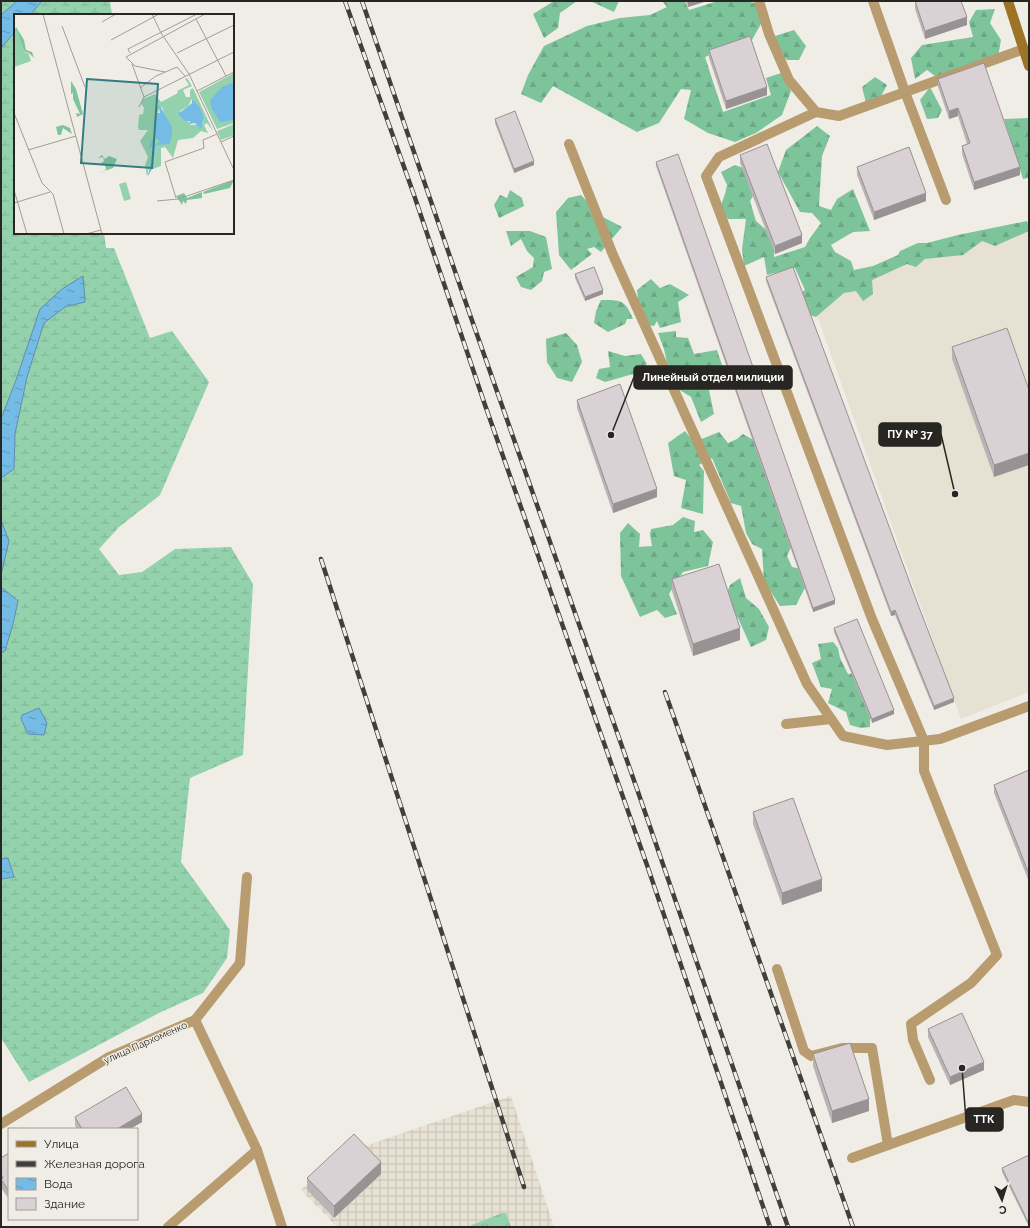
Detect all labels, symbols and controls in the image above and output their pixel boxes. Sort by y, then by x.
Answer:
inset map [14,14,234,234]
callout: Линейный отдел милиции [634,366,792,389]
text: Линейный отдел милиции [642,371,784,384]
callout: ПУ № 37 [879,423,941,446]
text: ПУ № 37 [887,428,933,441]
street label: улица Пархоменко [102,1019,189,1066]
callout: ТТК [966,1108,1003,1131]
text: ТТК [973,1113,995,1126]
legend [8,1128,138,1220]
text: Улица [44,1137,79,1151]
text: Железная дорога [44,1157,145,1171]
text: Вода [44,1177,73,1191]
north arrow [982,1180,1022,1220]
text: Здание [44,1197,85,1211]
text: С [998,1203,1007,1216]

